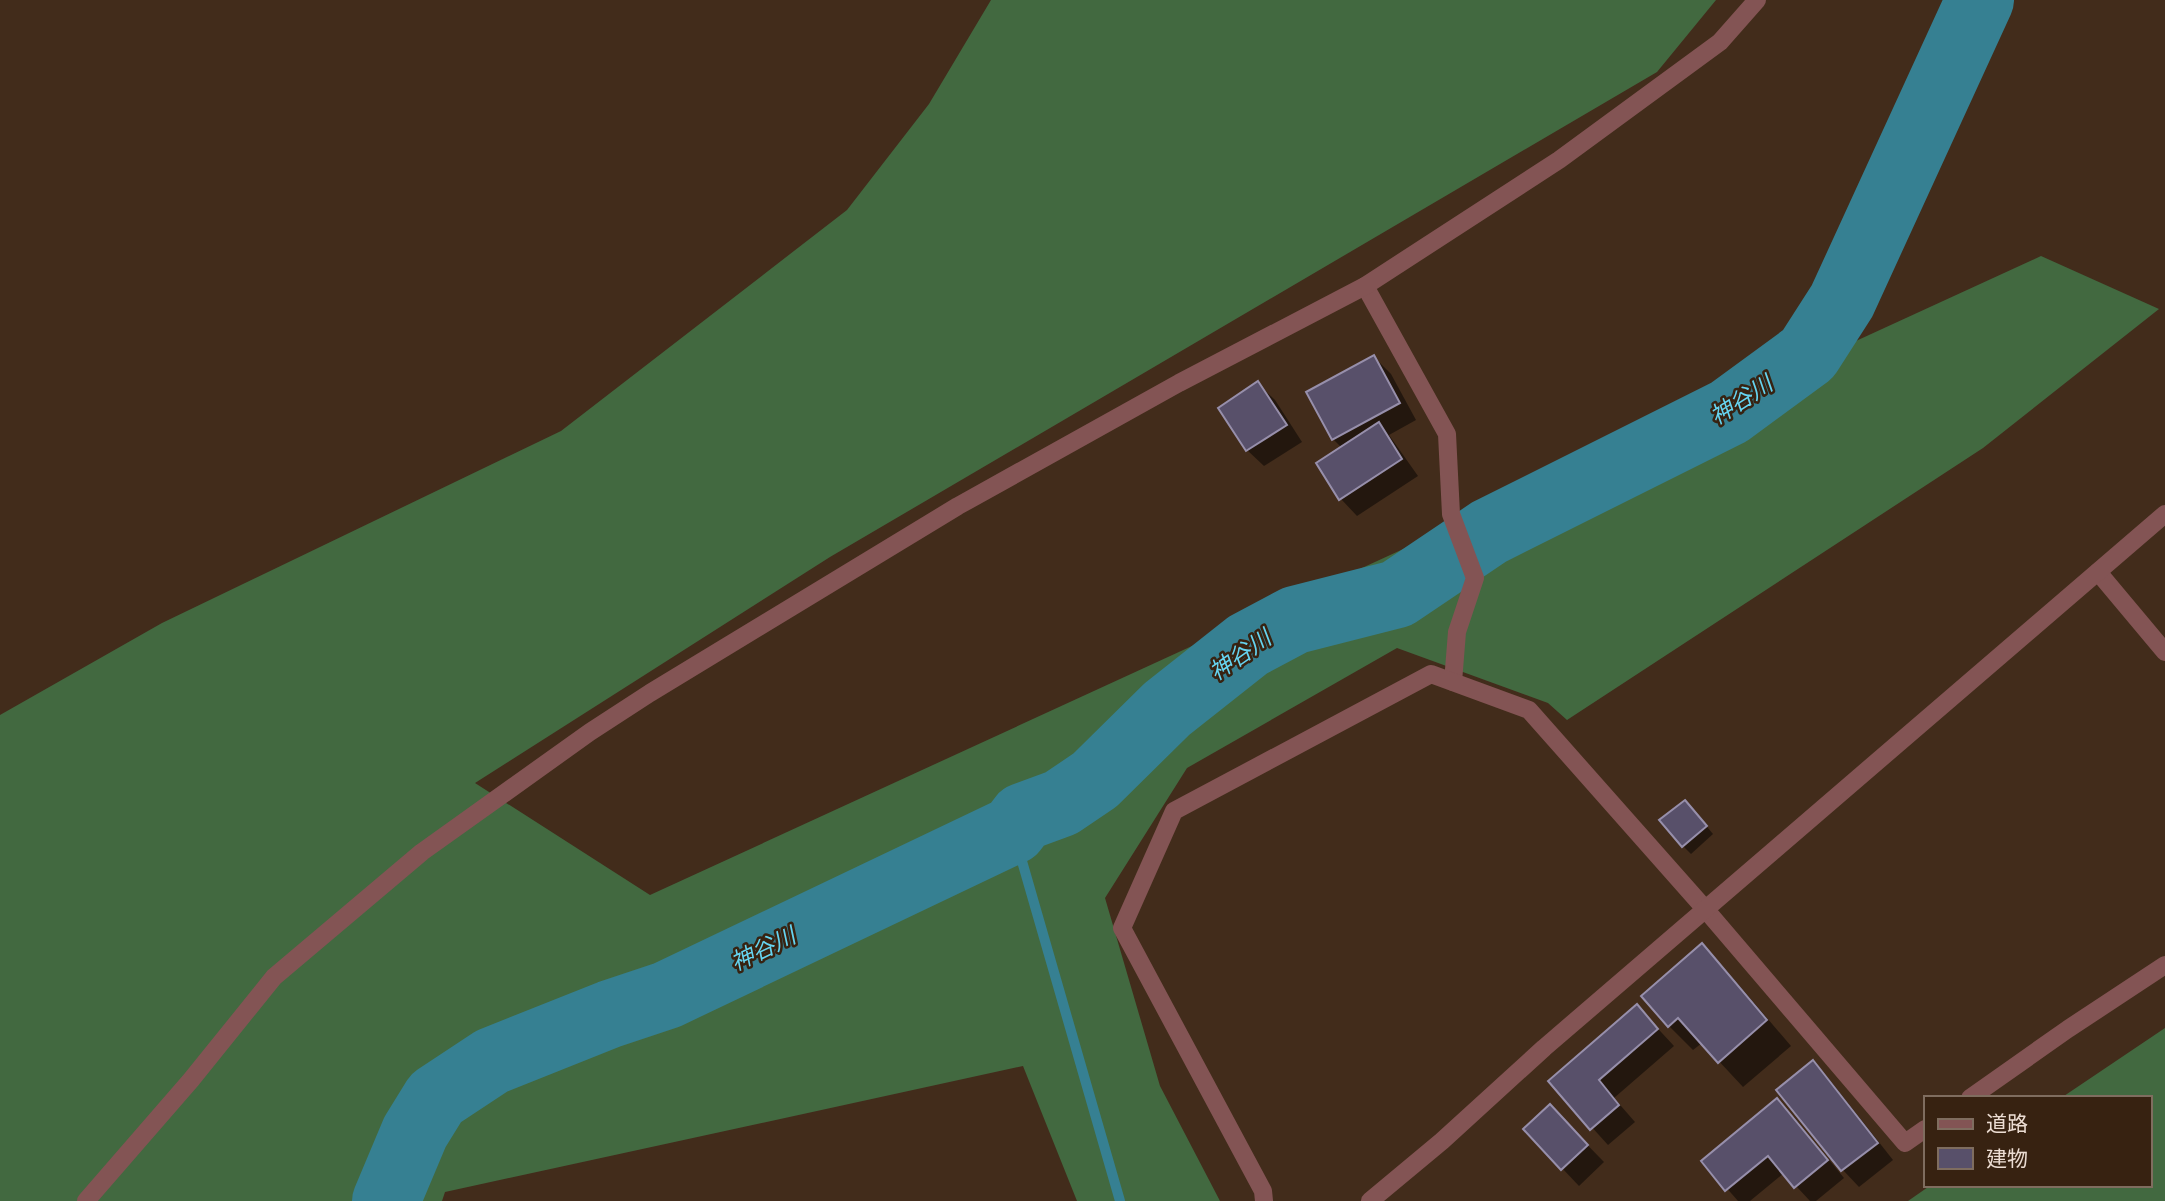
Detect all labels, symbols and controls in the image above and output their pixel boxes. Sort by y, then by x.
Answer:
water label: 神谷川 [1706,370,1782,433]
water label: 神谷川 [1205,624,1280,689]
water label: 神谷川 [727,922,804,979]
legend [1924,1096,2151,1187]
text: 道路 [1986,1112,2028,1139]
text: 建物 [1986,1147,2028,1174]

